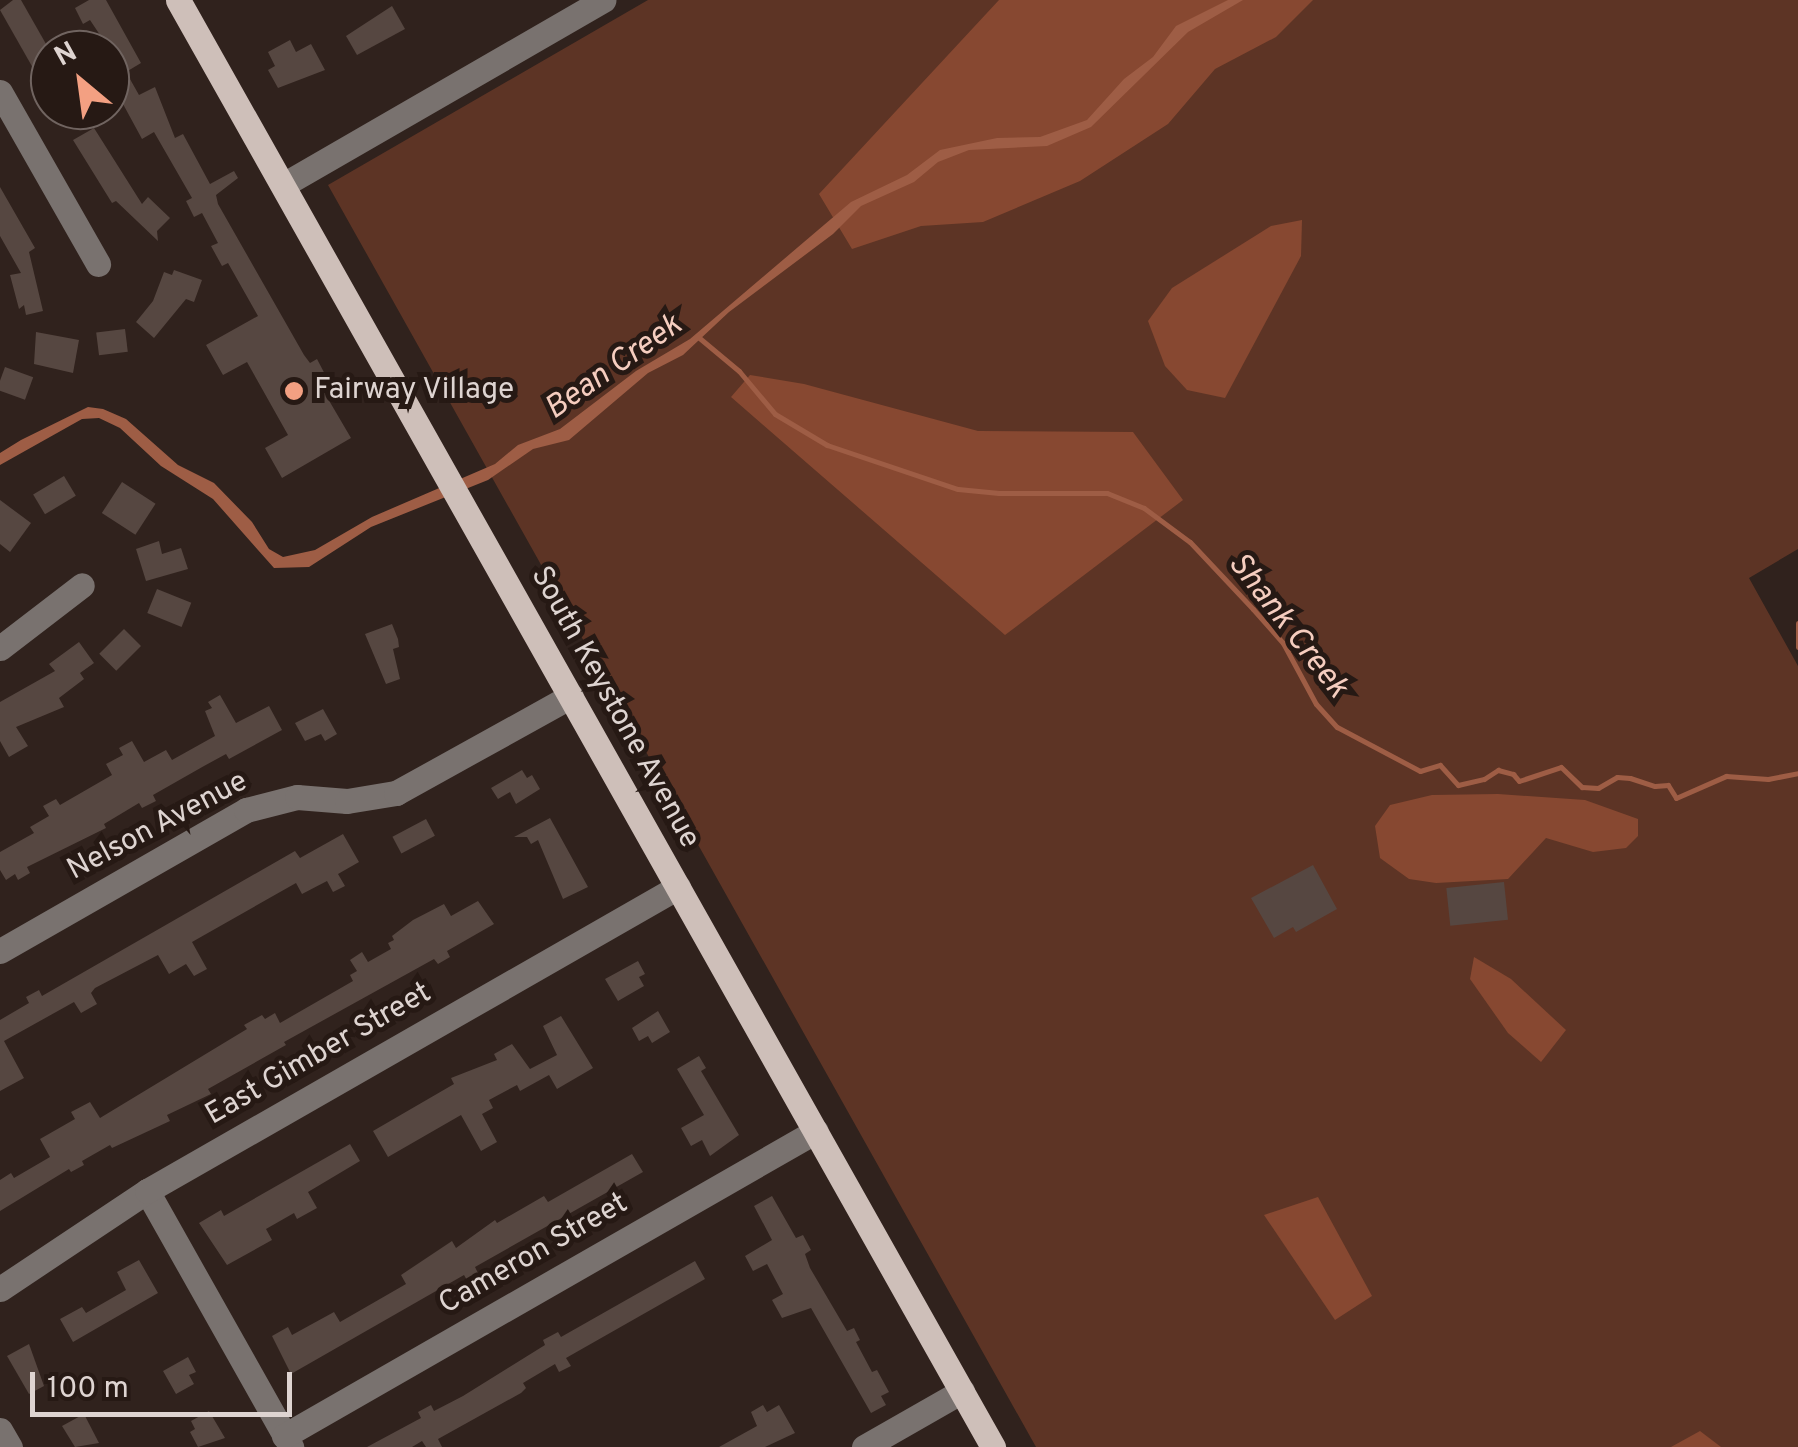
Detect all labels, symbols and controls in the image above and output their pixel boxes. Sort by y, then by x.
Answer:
north arrow [30,30,130,130]
text: N [49,35,84,76]
water label: Bean Creek [538,307,690,429]
place label: Fairway Village [314,373,515,409]
marker: Fairway Village [283,380,305,402]
water label: Shank Creek [1218,546,1356,706]
street label: South Keystone Avenue [521,560,707,856]
street label: Nelson Avenue [61,764,255,890]
street label: East Gimber Street [200,976,438,1134]
street label: Cameron Street [433,1186,635,1324]
scale bar [35,1352,298,1414]
text: 100 m [47,1371,129,1408]

